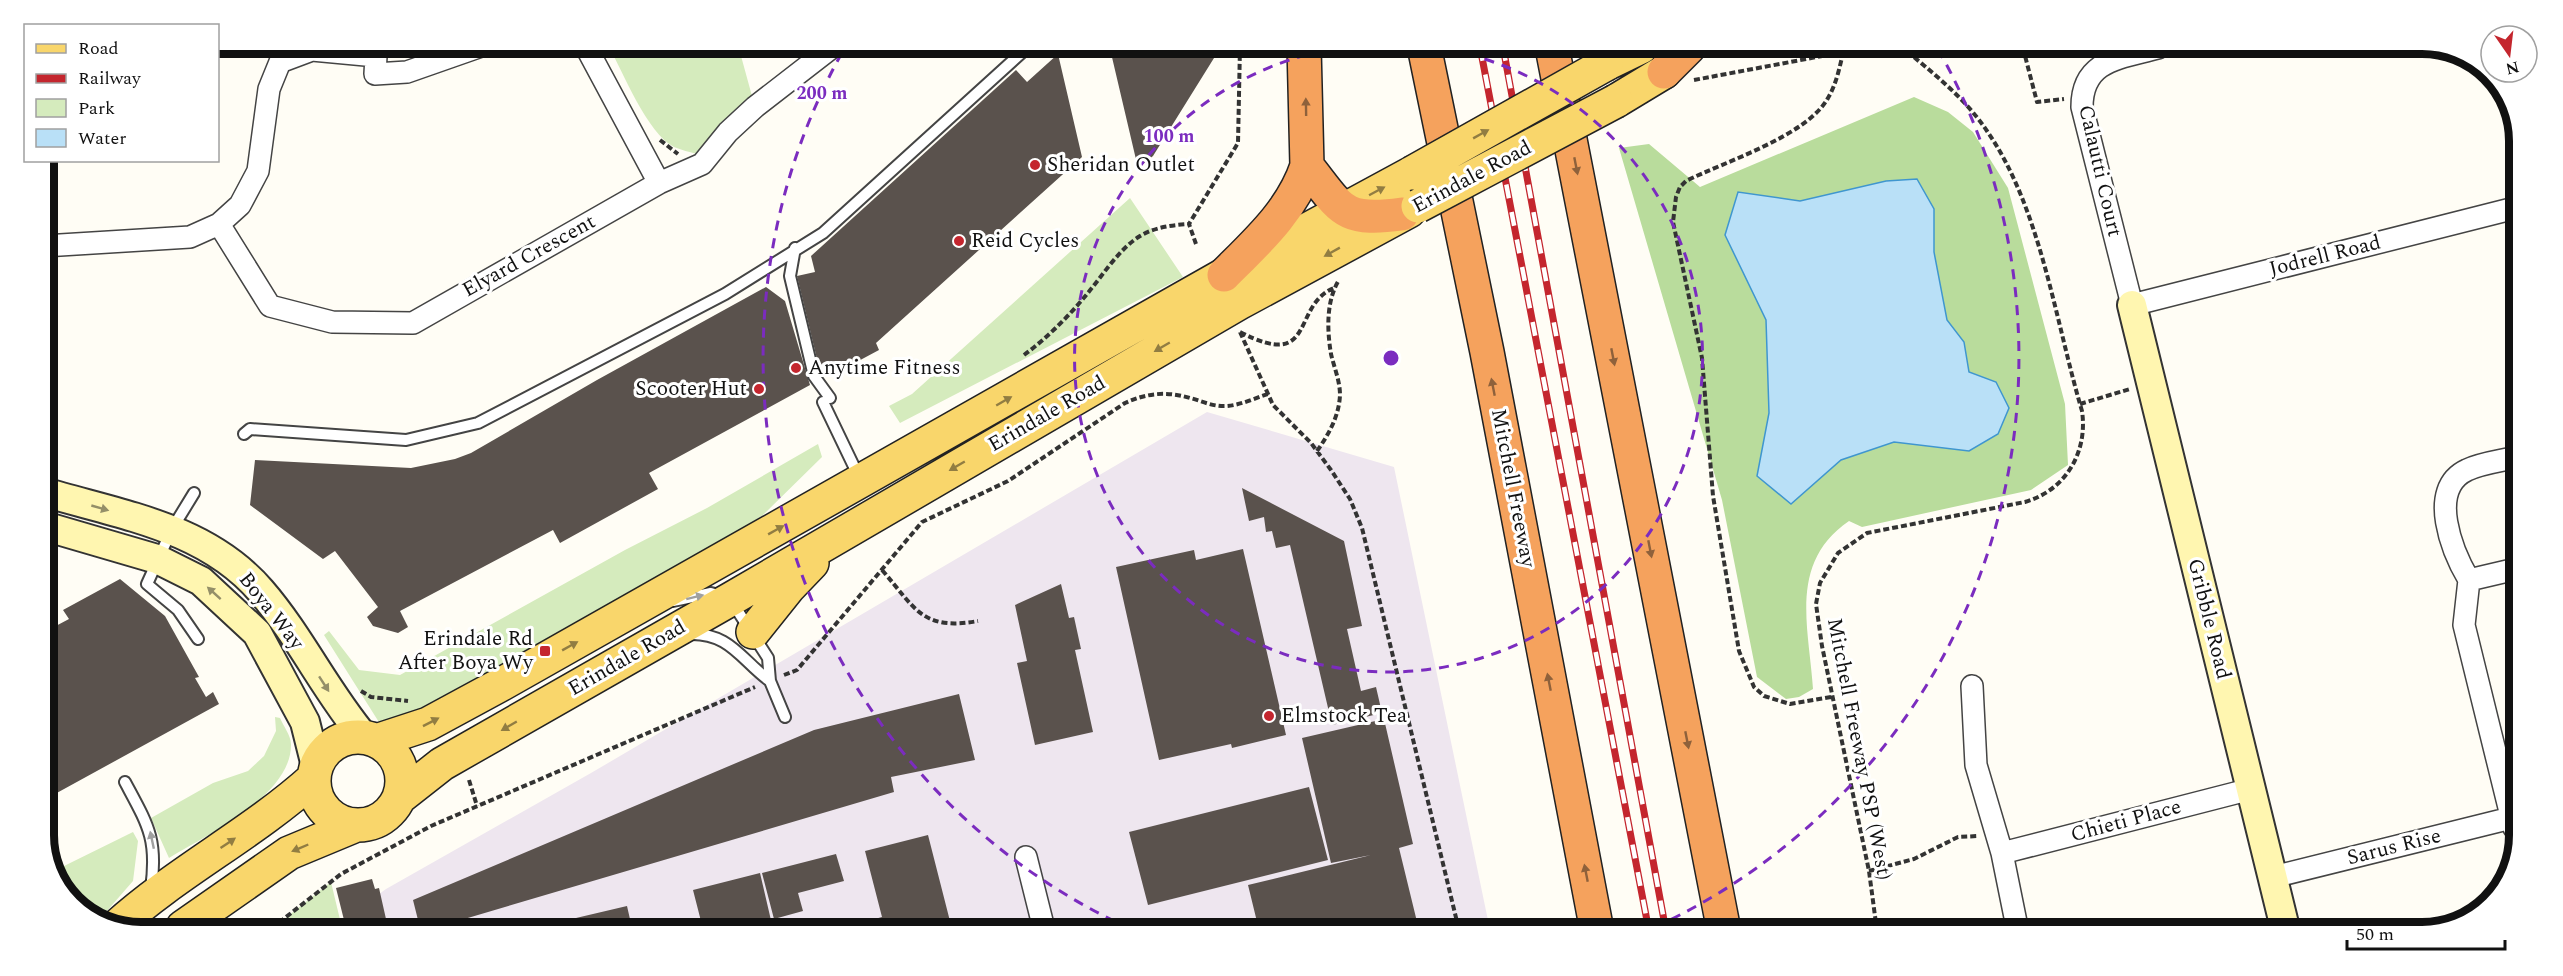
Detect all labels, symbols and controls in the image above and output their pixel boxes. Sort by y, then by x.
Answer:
legend [24,24,219,162]
north arrow [2479,24,2539,84]
text: Road [78,35,119,62]
text: N [2503,54,2522,81]
text: Railway [78,65,142,92]
text: 200 m [796,80,848,107]
text: Park [78,95,115,122]
one-way arrow [1301,98,1310,117]
street label: Calautti Court [2069,102,2131,240]
text: 100 m [1143,123,1195,150]
text: Water [78,125,126,152]
one-way arrow [1473,129,1490,139]
street label: Erindale Road [1406,132,1538,222]
place label: Sheridan Outlet [1047,149,1195,181]
one-way arrow [1572,157,1581,176]
marker: Sheridan Outlet [1028,158,1042,172]
one-way arrow [1369,186,1386,196]
street label: Elyard Crescent [456,206,602,306]
place label: Reid Cycles [971,225,1079,257]
street label: Jodrell Road [2266,227,2384,285]
marker: Reid Cycles [952,234,966,248]
one-way arrow [1324,247,1341,257]
one-way arrow [1154,342,1170,353]
centre of rings [1381,348,1401,368]
one-way arrow [1609,348,1618,367]
place label: Anytime Fitness [808,352,961,384]
marker: Anytime Fitness [789,361,803,375]
street label: Erindale Road [982,367,1112,461]
place label: Scooter Hut [635,373,747,405]
one-way arrow [1488,377,1497,396]
marker: Scooter Hut [752,382,766,396]
one-way arrow [996,395,1012,406]
street label: Mitchell Freeway [1482,406,1544,571]
one-way arrow [948,461,965,471]
one-way arrow [91,504,109,513]
one-way arrow [767,525,784,535]
one-way arrow [1646,540,1655,559]
street label: Gribble Road [2179,555,2239,683]
street label: Boya Way [230,565,312,658]
one-way arrow [207,586,222,600]
one-way arrow [686,591,704,601]
street label: Erindale Road [562,611,692,705]
street label: Mitchell Freeway PSP (West) [1818,615,1900,883]
place label: Erindale Rd After Boya Wy [398,623,534,679]
one-way arrow [562,641,579,651]
marker: Erindale Rd After Boya Wy [538,644,552,658]
one-way arrow [1544,672,1553,691]
one-way arrow [319,676,330,692]
place label: Elmstock Tea [1281,700,1408,732]
marker: Elmstock Tea [1262,709,1276,723]
one-way arrow [423,717,440,727]
one-way arrow [500,721,517,731]
one-way arrow [1683,731,1692,750]
street label: Chieti Place [2067,791,2185,851]
street label: Sarus Rise [2344,820,2444,874]
one-way arrow [147,830,156,849]
one-way arrow [220,838,236,849]
one-way arrow [291,843,309,853]
one-way arrow [1581,863,1590,882]
scale bar [2347,913,2504,951]
text: 50 m [2356,921,2394,948]

